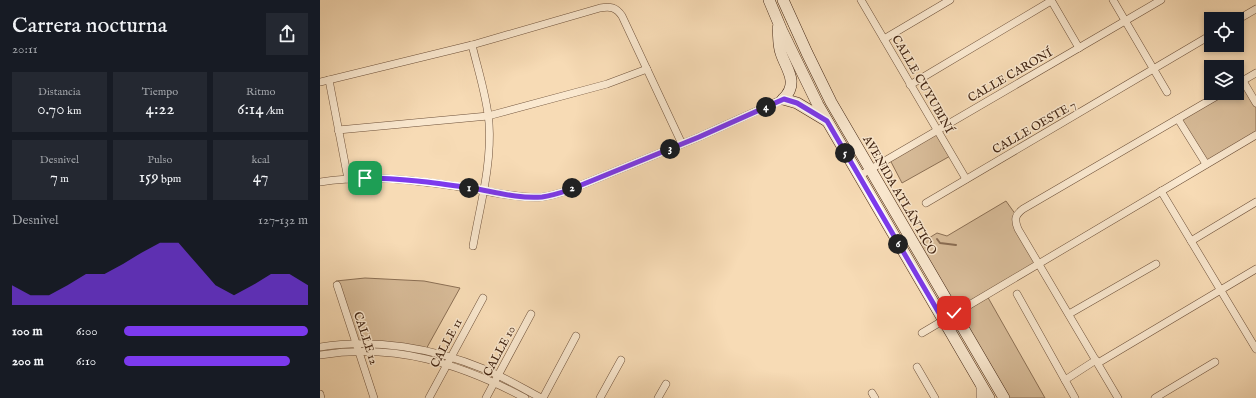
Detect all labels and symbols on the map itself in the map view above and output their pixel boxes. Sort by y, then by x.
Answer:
street label: CALLE CUYUBINÍ [888,32,958,137]
street label: CALLE CARONÍ [965,44,1056,106]
pin: 4 [756,97,776,117]
street label: CALLE OESTE 7 [990,97,1079,157]
street label: AVENIDA ATLÁNTICO [859,132,941,258]
pin: 3 [660,139,680,159]
pin: 5 [835,143,855,163]
pin [348,161,382,195]
pin: 1 [459,178,479,198]
pin: 2 [562,178,582,198]
pin: 6 [888,234,908,254]
pin [937,296,971,330]
street label: CALLE 12 [350,310,381,367]
street label: CALLE 11 [427,316,466,370]
street label: CALLE 10 [480,323,519,379]

